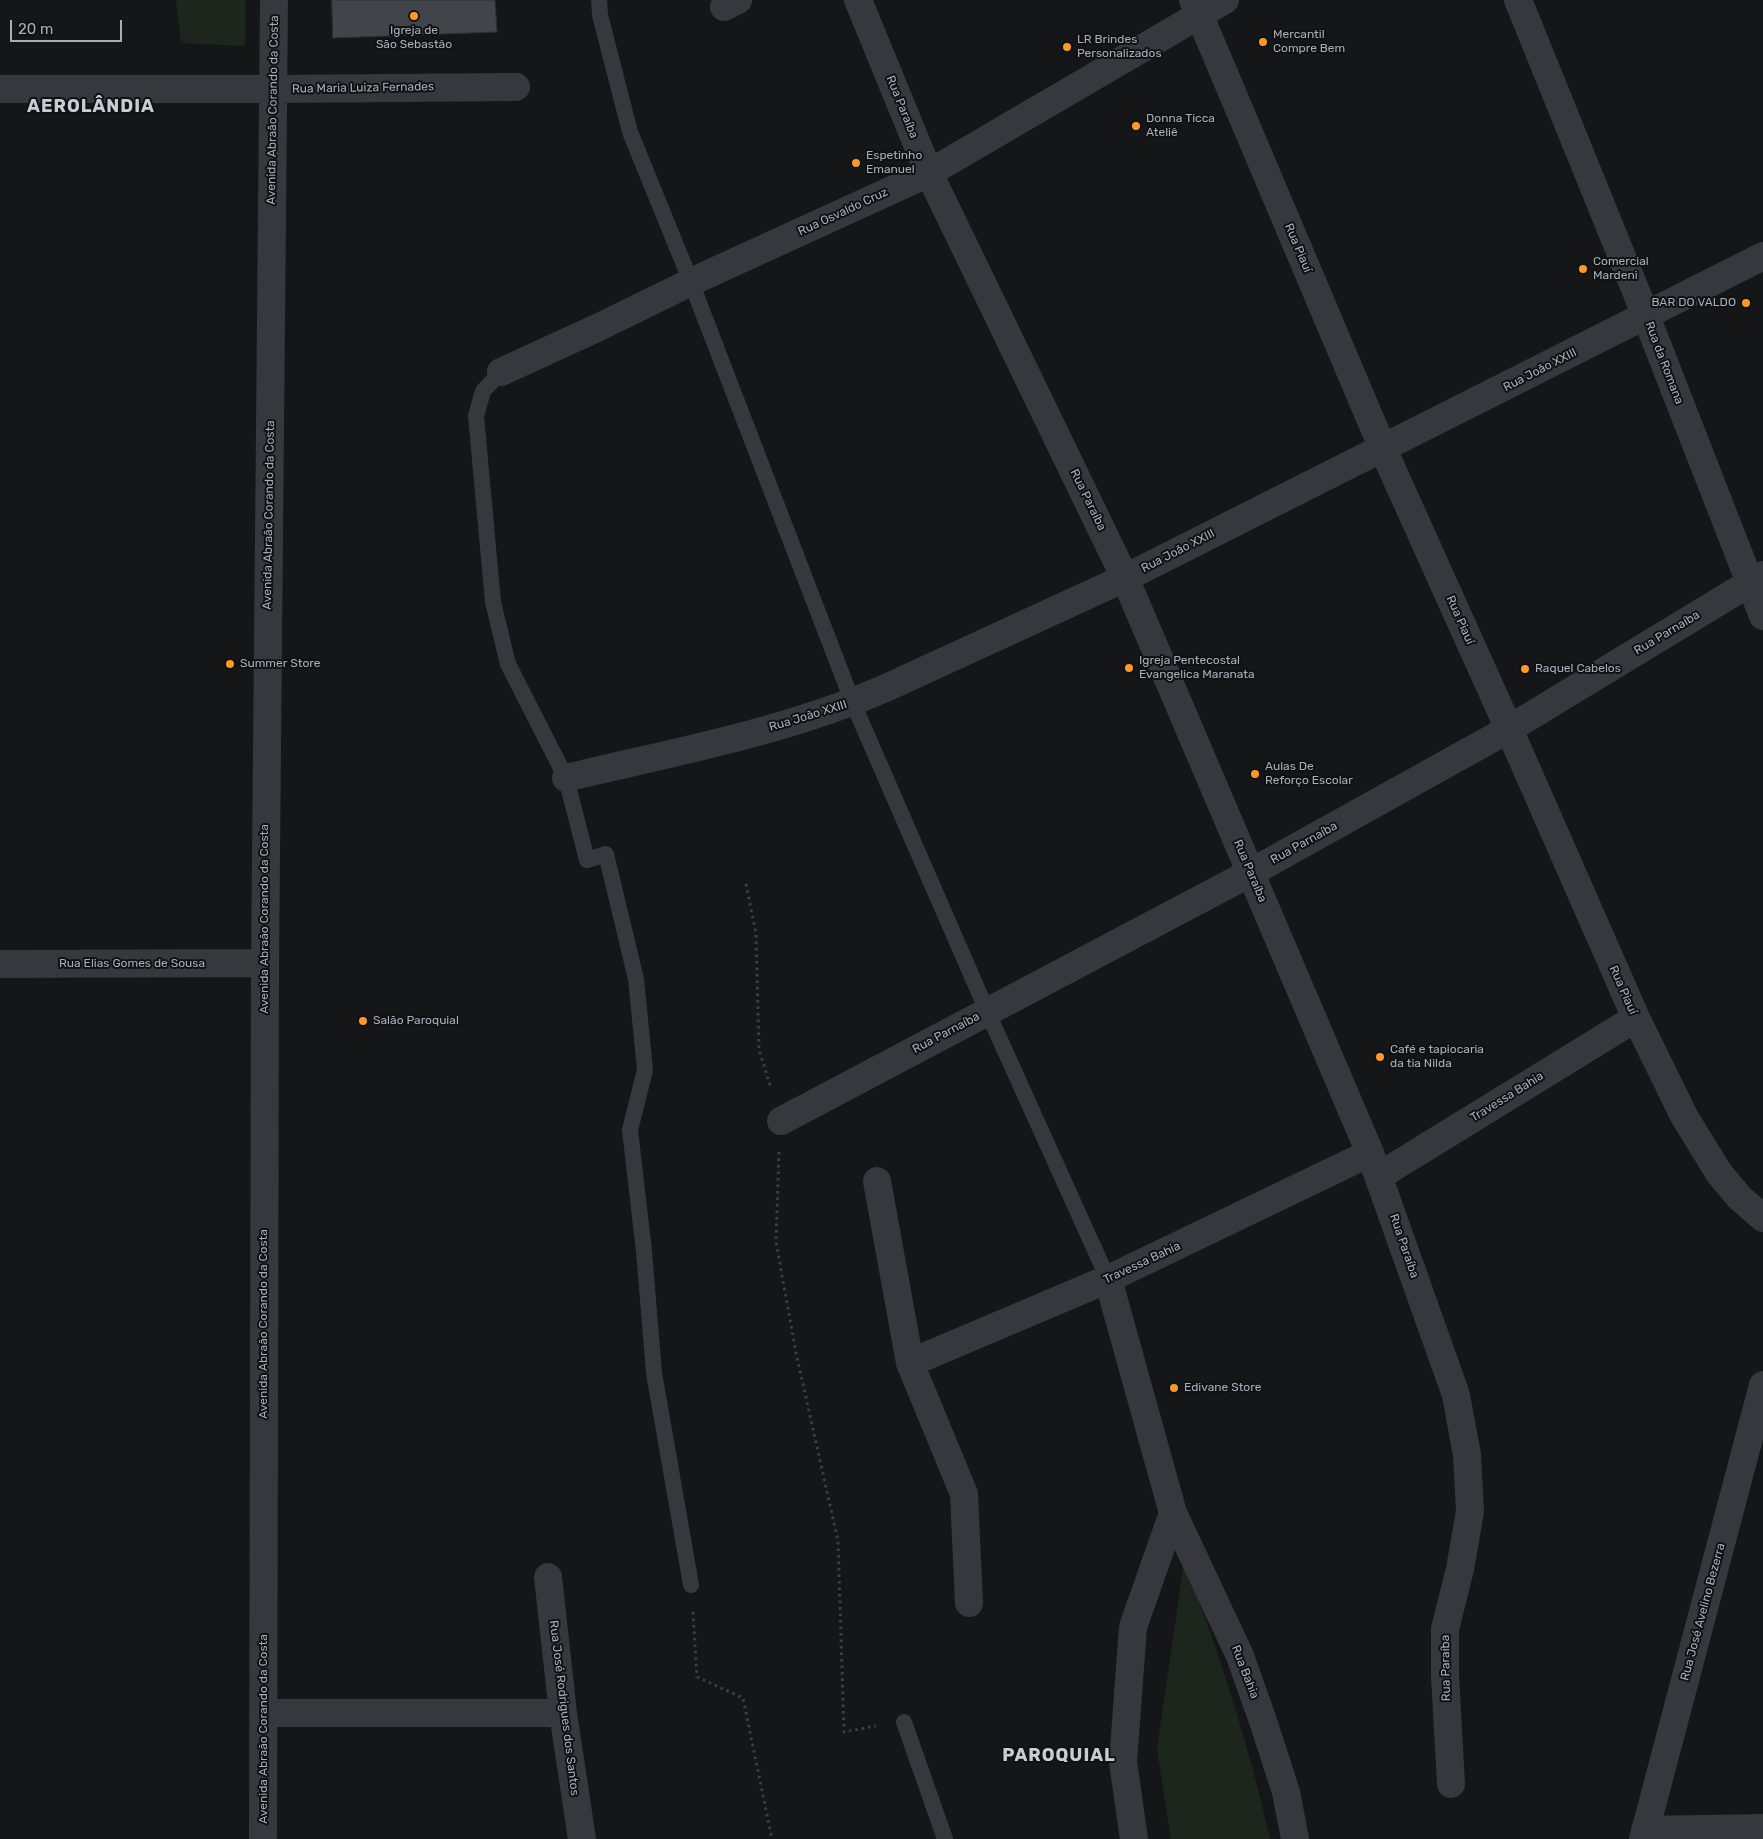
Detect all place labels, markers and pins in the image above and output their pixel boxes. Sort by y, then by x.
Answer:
marker: Igreja de São Sebastâo [408,10,420,22]
place label: Igreja de São Sebastâo [376,24,452,52]
place label: Mercantil Compre Bem [1273,28,1345,56]
place label: LR Brindes Personalizados [1077,33,1162,61]
marker: Mercantil Compre Bem [1257,36,1269,48]
marker: LR Brindes Personalizados [1061,41,1073,53]
place label: Donna Ticca Ateliê [1146,112,1215,140]
marker: Donna Ticca Ateliê [1130,120,1142,132]
place label: Espetinho Emanuel [866,149,922,177]
marker: Espetinho Emanuel [850,157,862,169]
place label: Comercial Mardeni [1593,255,1649,283]
marker: Comercial Mardeni [1577,263,1589,275]
place label: BAR DO VALDO [1651,296,1736,310]
marker: BAR DO VALDO [1740,297,1752,309]
place label: Igreja Pentecostal Evangelica Maranata [1139,654,1255,682]
place label: Summer Store [240,657,320,671]
marker: Summer Store [224,658,236,670]
marker: Igreja Pentecostal Evangelica Maranata [1123,662,1135,674]
place label: Raquel Cabelos [1535,662,1621,676]
marker: Raquel Cabelos [1519,663,1531,675]
place label: Aulas De Reforço Escolar [1265,760,1353,788]
marker: Aulas De Reforço Escolar [1249,768,1261,780]
place label: Salão Paroquial [373,1014,459,1028]
marker: Salão Paroquial [357,1015,369,1027]
place label: Café e tapiocaria da tia Nilda [1390,1043,1484,1071]
marker: Café e tapiocaria da tia Nilda [1374,1051,1386,1063]
place label: Edivane Store [1184,1381,1261,1395]
marker: Edivane Store [1168,1382,1180,1394]

